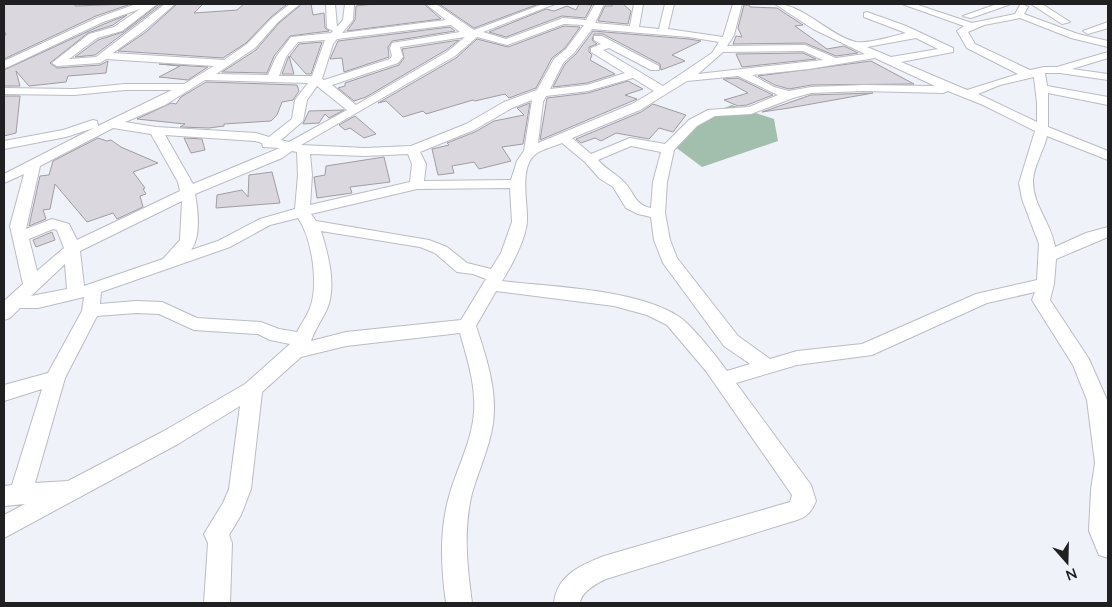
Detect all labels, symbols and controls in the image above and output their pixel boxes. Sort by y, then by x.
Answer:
north arrow [1042,537,1092,587]
text: N [1064,565,1080,585]

